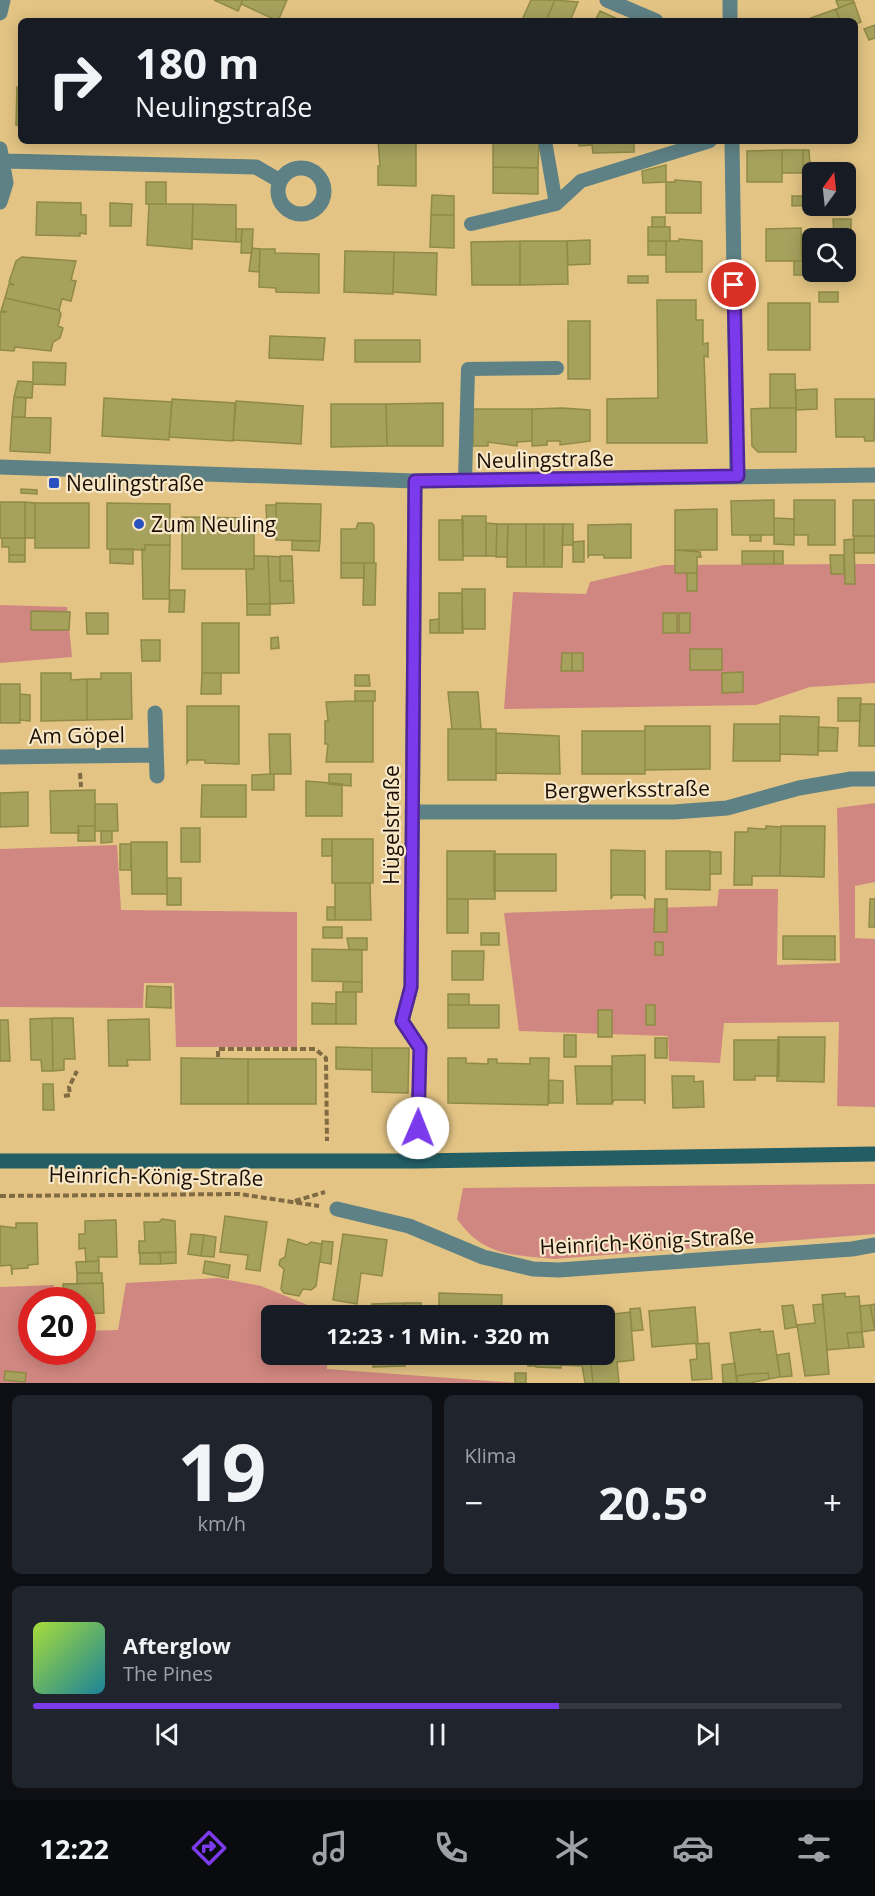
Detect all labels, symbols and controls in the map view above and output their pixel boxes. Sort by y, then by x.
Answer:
text: 180 m [135,34,259,91]
icon: right [36,42,114,120]
text: Neulingstraße [135,88,312,125]
north arrow [802,162,856,216]
map controls [802,162,856,282]
button: search [802,228,856,282]
pin [708,259,759,310]
icon: arrive [717,268,750,301]
street label: Neulingstraße [476,444,614,474]
place label: Neulingstraße [66,469,204,497]
marker: Neulingstraße [47,476,61,490]
place label: Zum Neuling [151,510,276,538]
marker: Zum Neuling [132,517,146,531]
street label: Am Göpel [29,720,125,750]
street label: Hügelstraße [377,765,405,885]
street label: Bergwerksstraße [544,774,710,804]
position arrow [386,1096,450,1160]
street label: Heinrich-König-Straße [48,1160,264,1192]
street label: Heinrich-König-Straße [539,1221,755,1261]
speed limit sign: 20 [18,1287,96,1365]
text: 12:23 · 1 Min. · 320 m [326,1320,550,1350]
text: 19 [177,1418,266,1524]
text: Klima [465,1442,516,1469]
text: 20.5° [599,1472,708,1533]
text: − [465,1480,483,1525]
text: + [823,1480,842,1525]
text: km/h [197,1510,246,1537]
text: Afterglow [123,1630,231,1660]
text: The Pines [123,1660,213,1687]
icon: previous [151,1718,184,1751]
icon: pause [421,1718,454,1751]
icon: next [691,1718,724,1751]
icon: directions [188,1827,230,1869]
icon: music [309,1827,351,1869]
icon: phone [430,1827,472,1869]
icon: climate [551,1827,593,1869]
icon: car [672,1827,714,1869]
icon: filters [793,1827,835,1869]
text: 12:22 [40,1830,109,1867]

